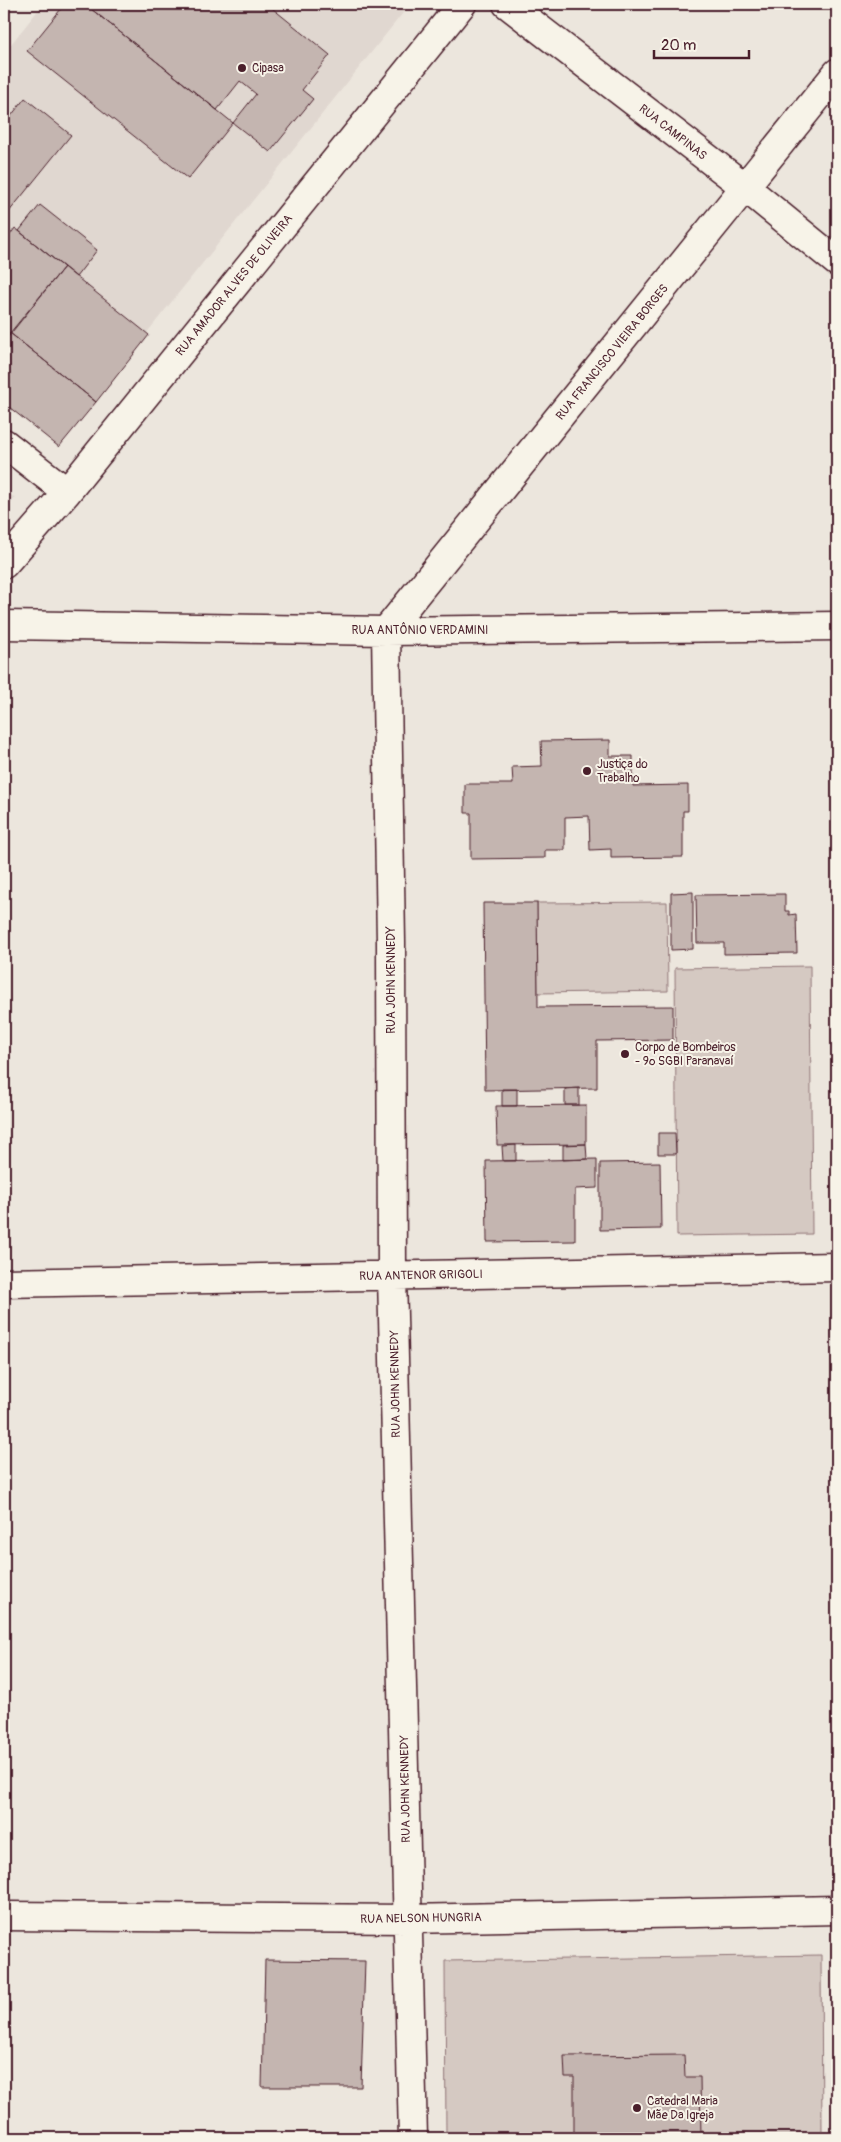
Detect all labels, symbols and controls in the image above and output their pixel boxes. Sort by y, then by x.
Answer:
scale bar [654,28,748,60]
text: 20 m [661,36,696,55]
place label: Cipasa [252,61,284,76]
marker: Cipasa [236,62,248,74]
street label: RUA CAMPINAS [636,101,710,164]
street label: RUA AMADOR ALVES DE OLIVEIRA [173,211,296,359]
street label: RUA FRANCISCO VIEIRA BORGES [553,281,672,423]
street label: RUA ANTÔNIO VERDAMINI [352,622,488,638]
place label: Justiça do Trabalho [597,757,648,786]
marker: Justiça do Trabalho [581,765,593,777]
street label: RUA JOHN KENNEDY [384,926,399,1034]
place label: Corpo de Bombeiros - 9º SGBI Paranavaí [635,1040,736,1069]
marker: Corpo de Bombeiros - 9º SGBI Paranavaí [619,1048,631,1060]
street label: RUA ANTENOR GRIGOLI [359,1267,483,1284]
street label: RUA JOHN KENNEDY [387,1330,404,1438]
street label: RUA JOHN KENNEDY [397,1735,414,1843]
street label: RUA NELSON HUNGRIA [360,1910,482,1927]
place label: Catedral Maria Mãe Da Igreja [647,2094,718,2123]
marker: Catedral Maria Mãe Da Igreja [631,2102,643,2114]

